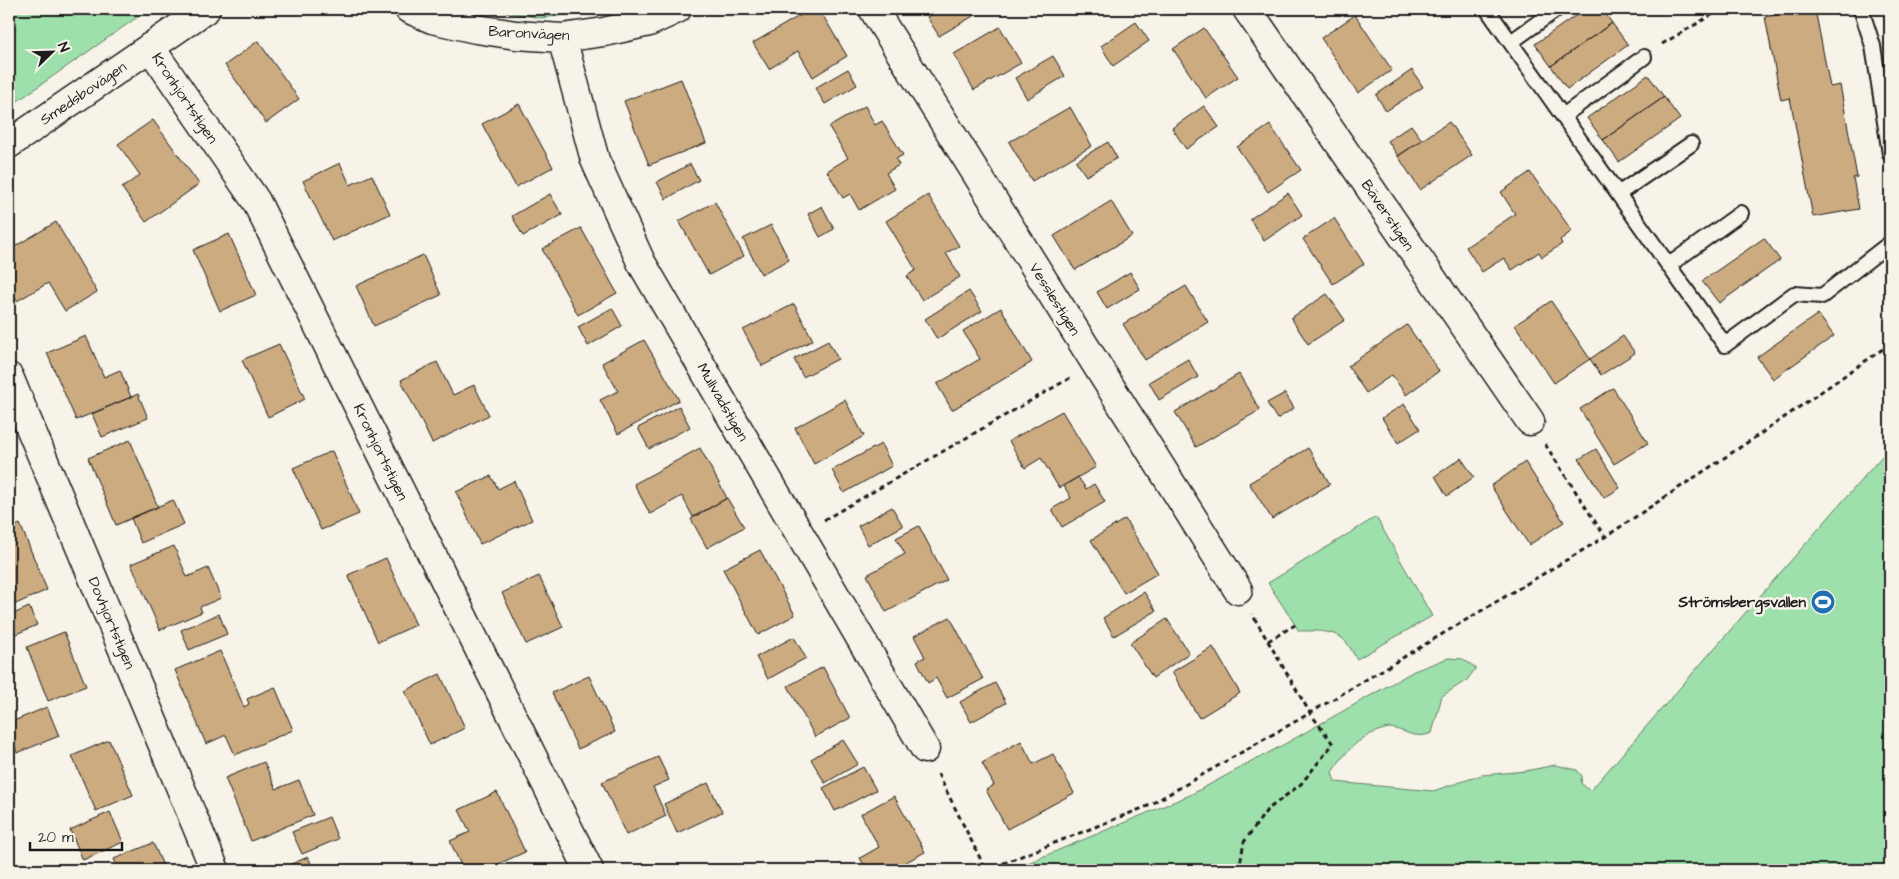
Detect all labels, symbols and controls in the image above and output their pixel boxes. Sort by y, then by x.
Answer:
street label: Baronvägen [488,21,571,47]
north arrow [28,28,78,78]
text: N [52,39,74,55]
street label: Kronhjortstigen [146,49,223,149]
street label: Smedsbovägen [36,56,132,131]
street label: Bäverstigen [1355,176,1419,256]
street label: Vesslestigen [1023,259,1086,341]
street label: Mullvadstigen [691,359,754,446]
street label: Kronhjortstigen [347,400,413,505]
street label: Dovhjortstigen [82,574,141,673]
sports icon: Strömsbergsvallen [1810,589,1836,615]
place label: Strömsbergsvallen [1678,592,1806,615]
scale bar [30,819,122,851]
text: 20 m [38,827,74,848]

